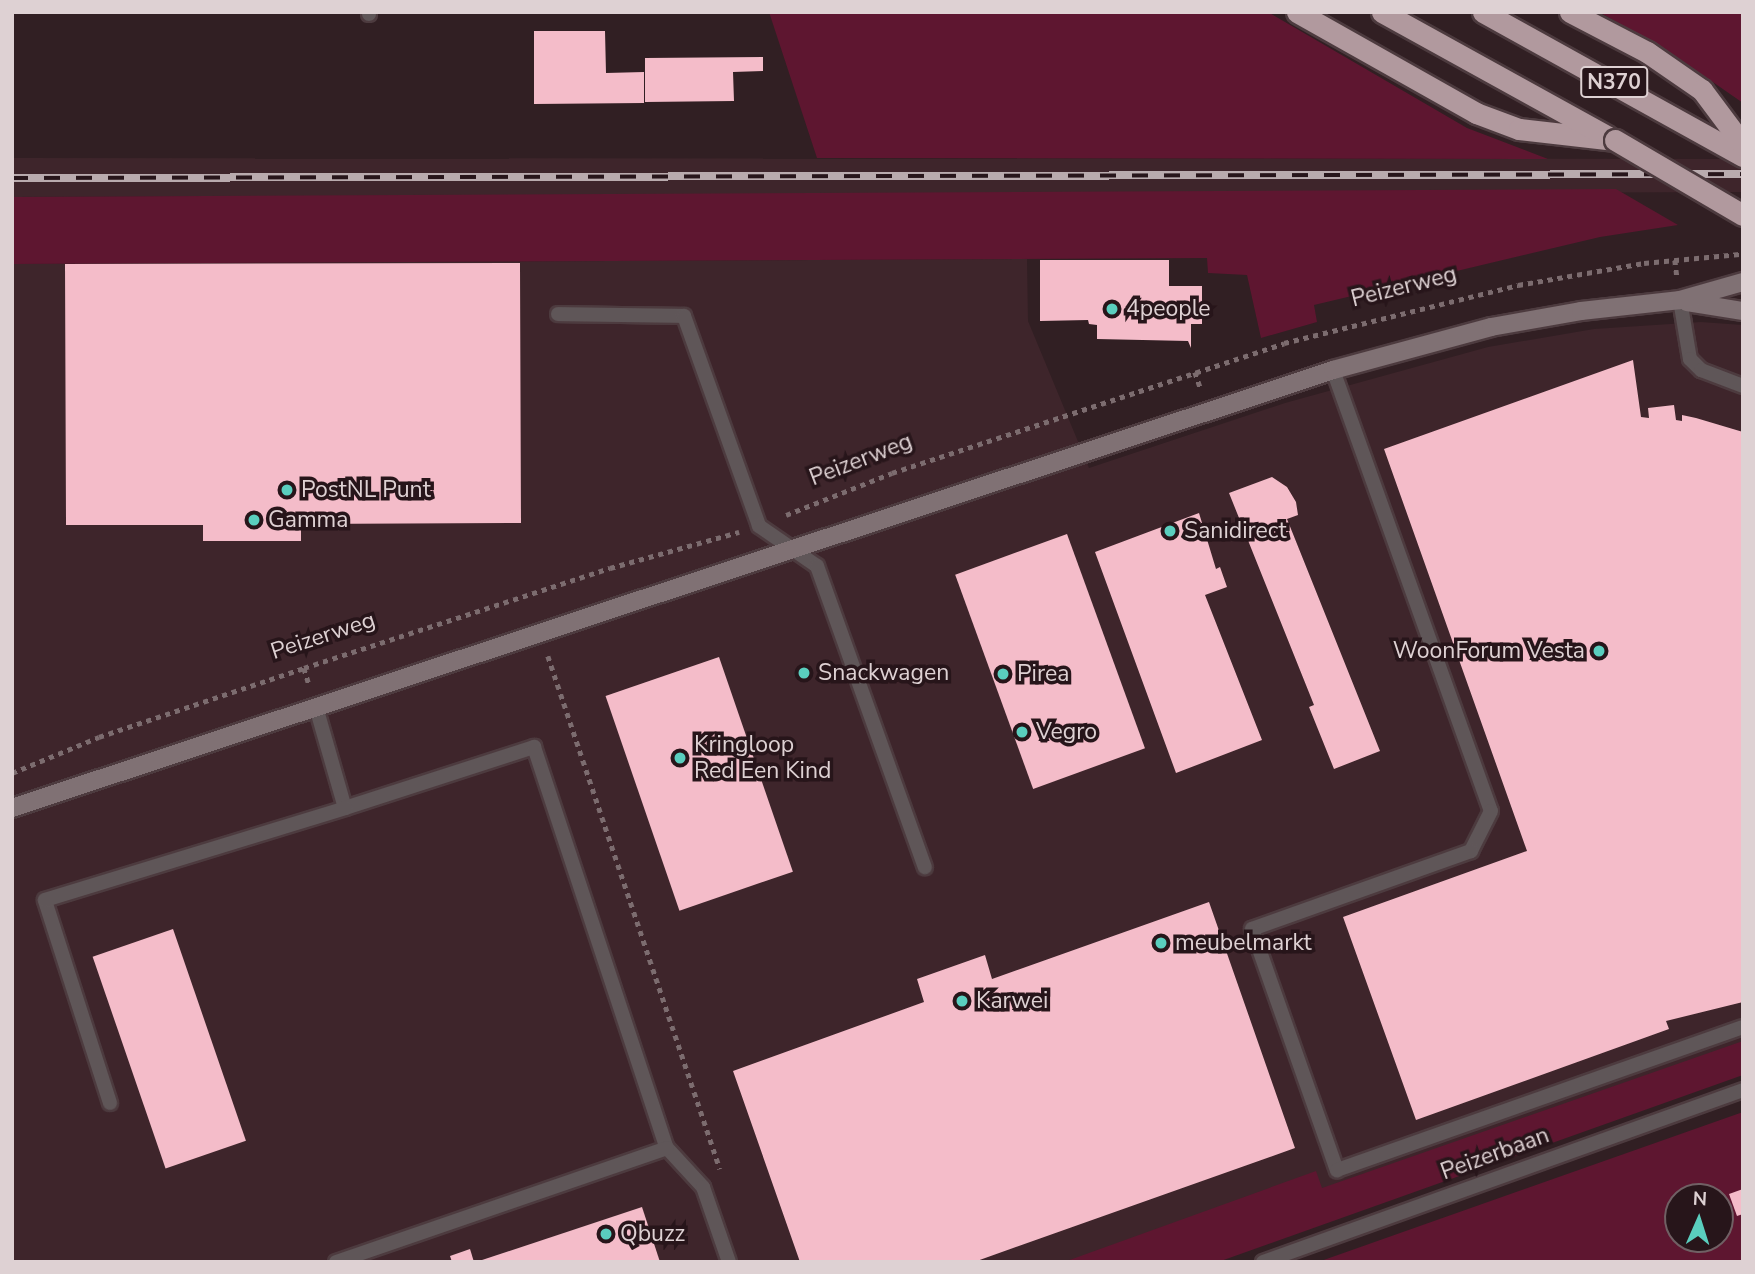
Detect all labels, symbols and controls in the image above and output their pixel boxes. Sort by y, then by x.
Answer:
road number: N370 [1579,64,1649,100]
street label: Peizerweg [1348,261,1460,313]
place label: 4people [1126,295,1211,323]
marker: 4people [1104,301,1120,317]
street label: Peizerweg [806,428,916,492]
place label: PostNL Punt [301,476,431,504]
marker: PostNL Punt [279,482,295,498]
place label: Gamma [268,506,348,534]
marker: Gamma [246,512,262,528]
place label: Sanidirect [1184,517,1287,545]
marker: Sanidirect [1162,523,1178,539]
street label: Peizerweg [267,606,379,666]
place label: WoonForum Vesta [1393,637,1585,665]
marker: WoonForum Vesta [1591,643,1607,659]
place label: Snackwagen [818,659,949,687]
place label: Pirea [1017,660,1069,688]
marker: Snackwagen [796,665,812,681]
marker: Pirea [995,666,1011,682]
place label: Vegro [1036,718,1097,746]
marker: Vegro [1014,724,1030,740]
place label: Kringloop Red Een Kind [694,731,831,785]
marker: Kringloop Red Een Kind [672,750,688,766]
place label: meubelmarkt [1175,929,1312,957]
marker: meubelmarkt [1153,935,1169,951]
place label: Karwei [976,987,1048,1015]
marker: Karwei [954,993,970,1009]
street label: Peizerbaan [1437,1122,1553,1186]
north arrow [1664,1183,1734,1253]
text: N [1692,1186,1708,1212]
place label: Qbuzz [620,1220,685,1248]
marker: Qbuzz [598,1226,614,1242]

